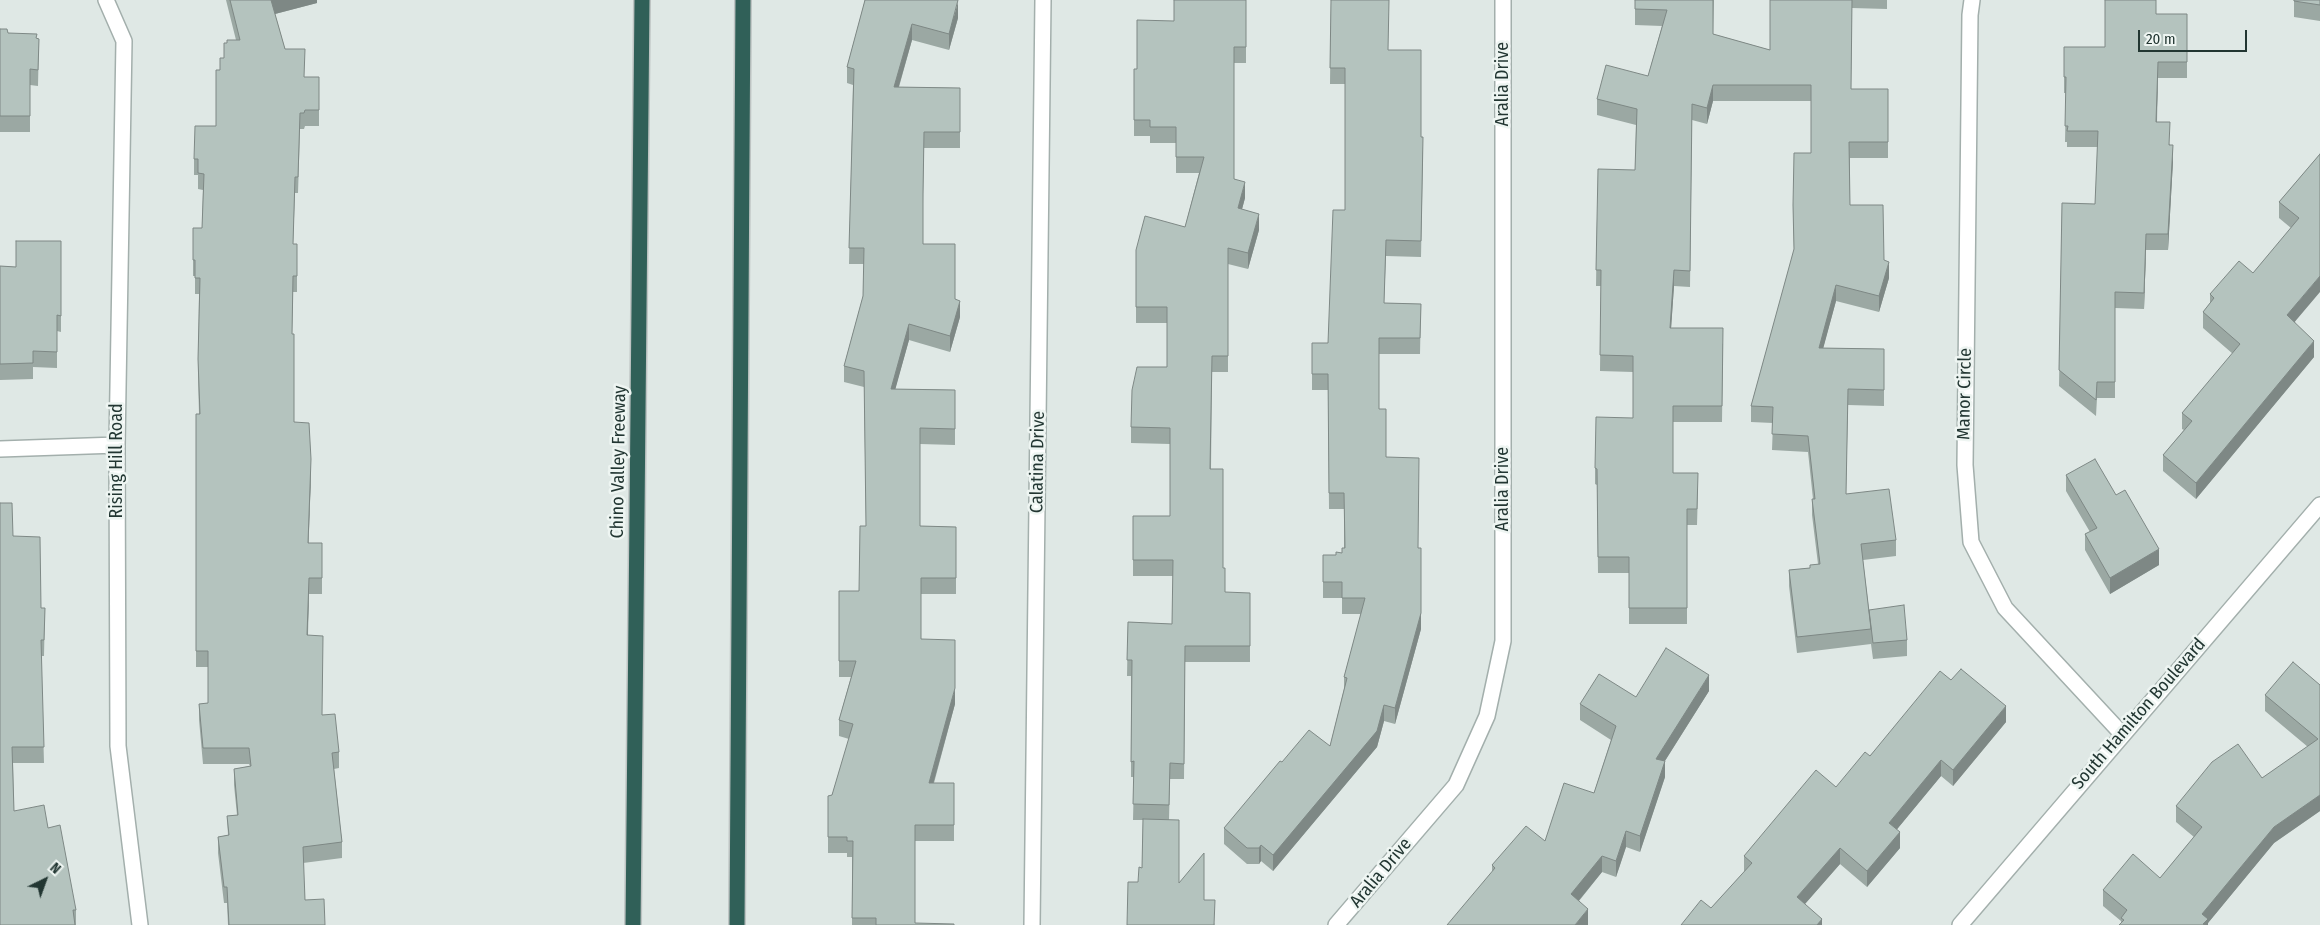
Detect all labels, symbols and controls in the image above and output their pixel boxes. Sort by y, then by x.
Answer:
scale bar [2140,20,2249,52]
text: 20 m [2146,30,2176,48]
street label: Aralia Drive [1492,42,1514,126]
street label: Manor Circle [1953,348,1977,440]
street label: Chino Valley Freeway [607,385,631,539]
street label: Rising Hill Road [106,403,128,519]
street label: Calatina Drive [1026,411,1050,513]
street label: Aralia Drive [1492,447,1514,531]
street label: South Hamilton Boulevard [2067,634,2211,794]
street label: Aralia Drive [1346,834,1416,912]
north arrow [20,855,70,905]
text: N [47,859,64,878]

